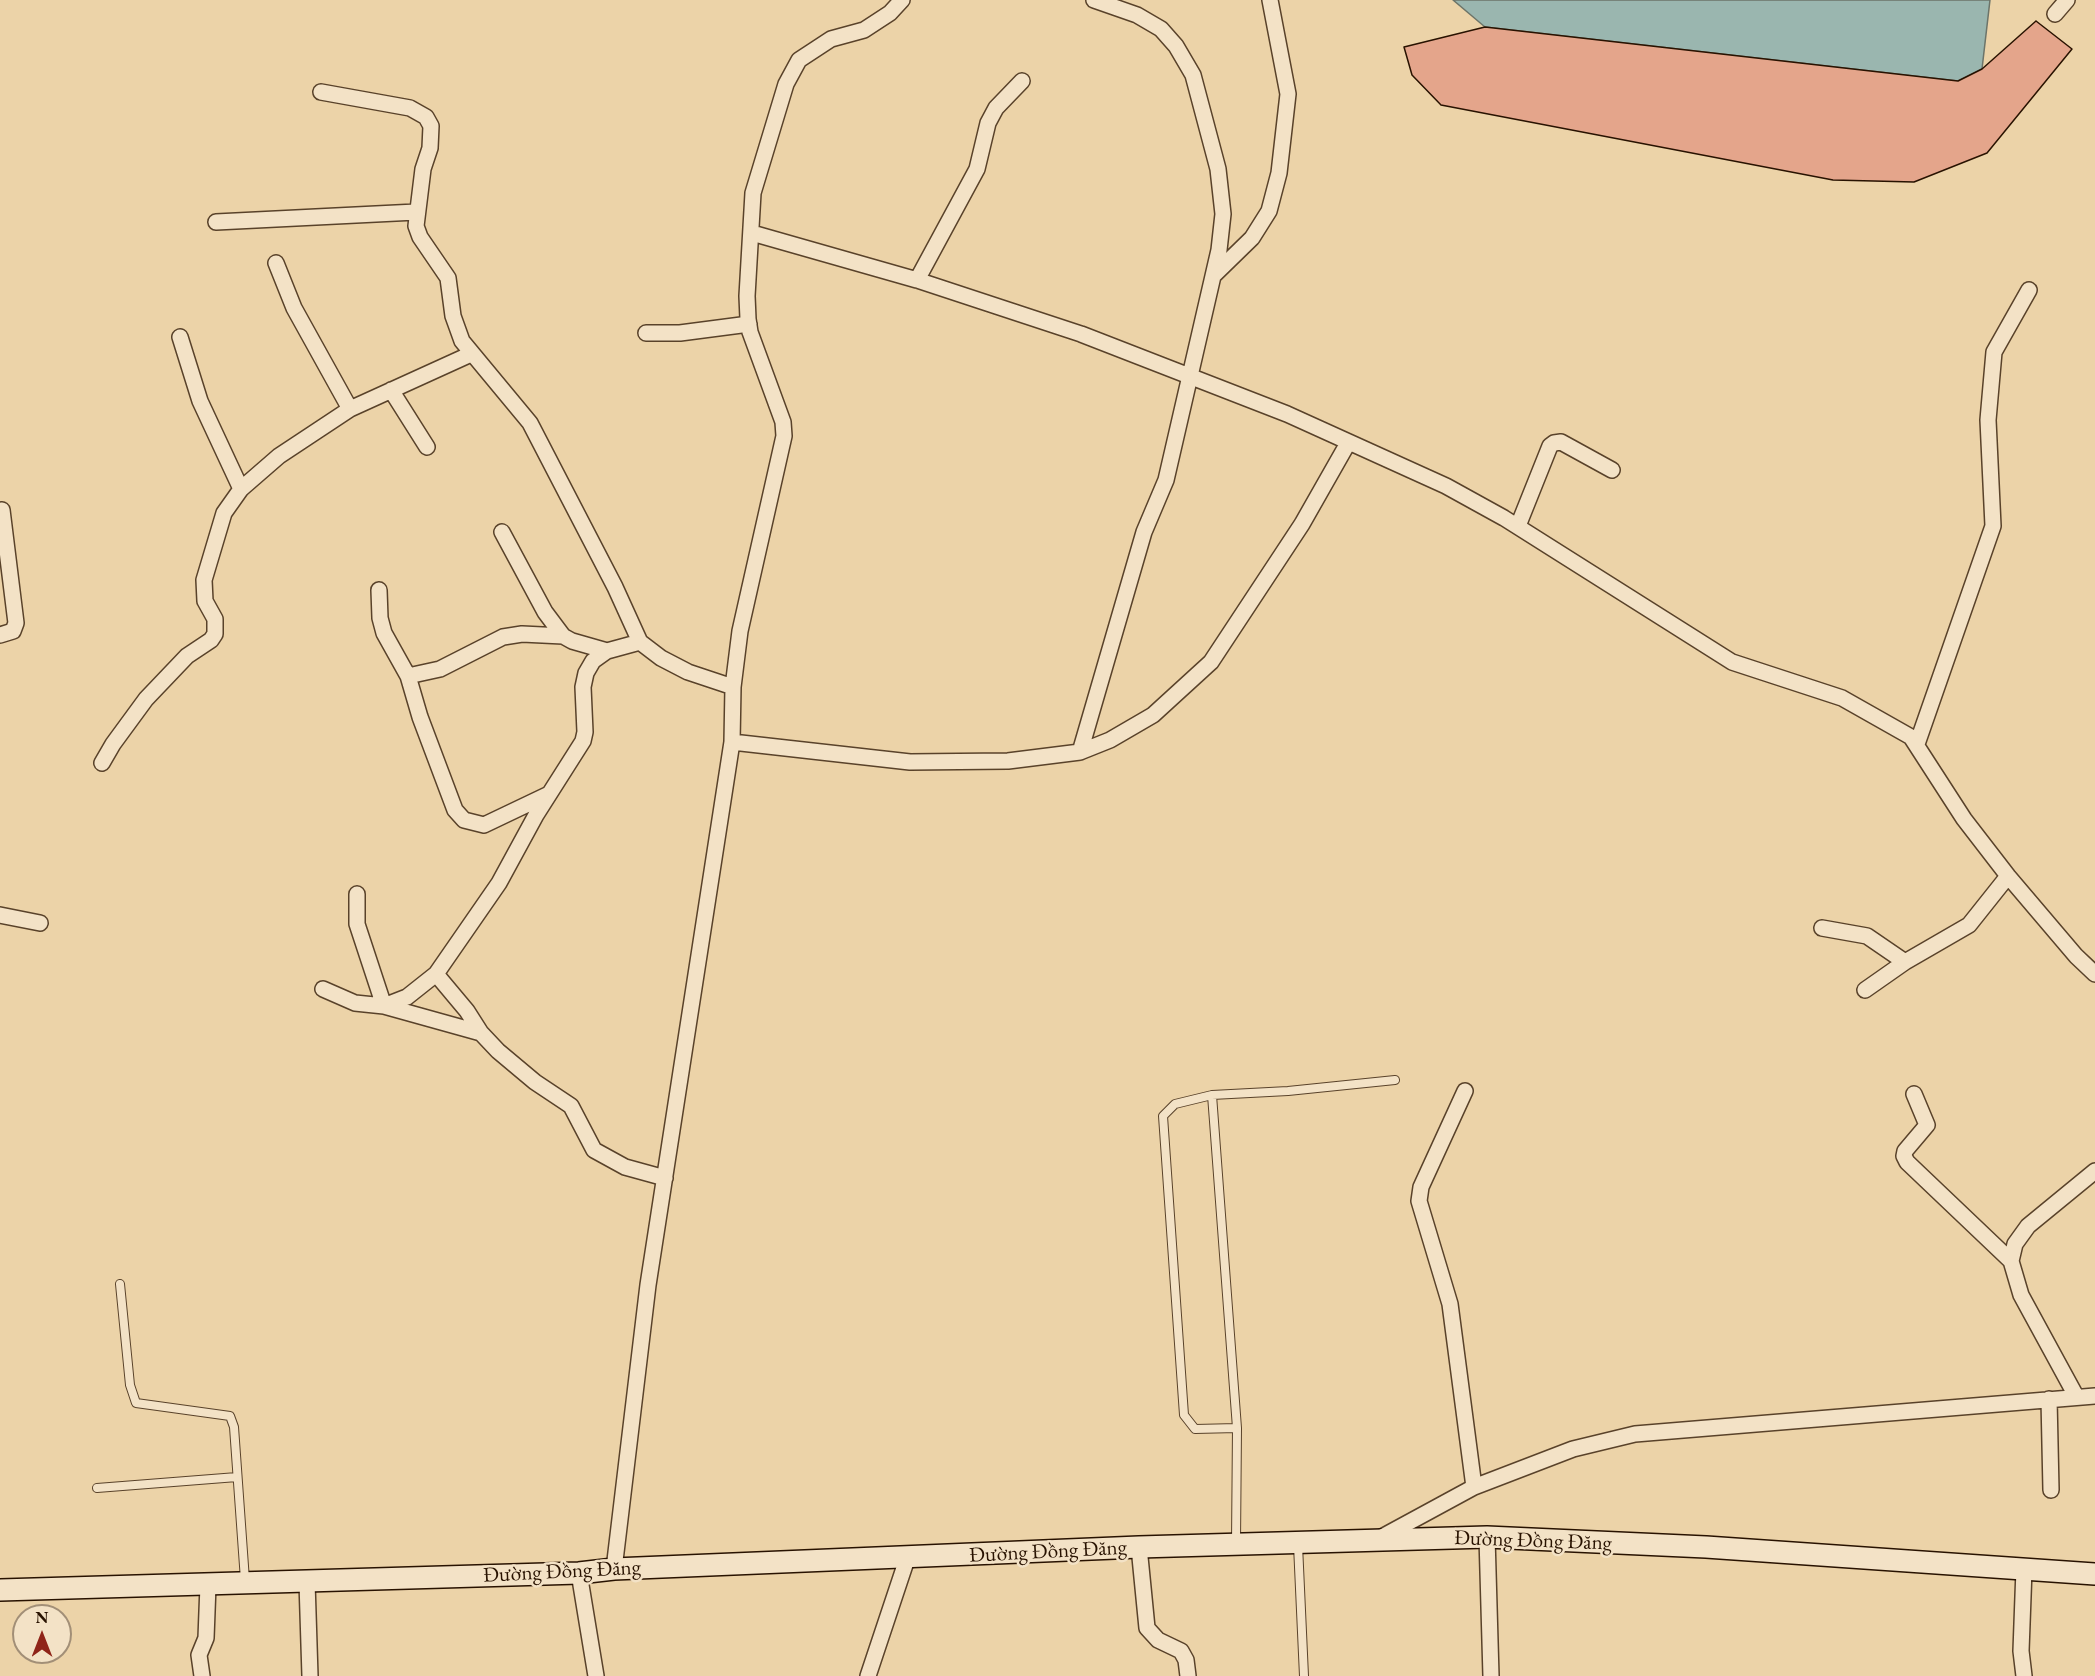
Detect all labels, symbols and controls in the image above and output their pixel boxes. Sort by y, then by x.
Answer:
street label: Đường Đồng Đăng [1454,1526,1612,1556]
street label: Đường Đồng Đăng [969,1535,1127,1569]
street label: Đường Đồng Đăng [483,1555,641,1589]
north arrow [12,1604,72,1664]
text: N [36,1607,48,1628]

